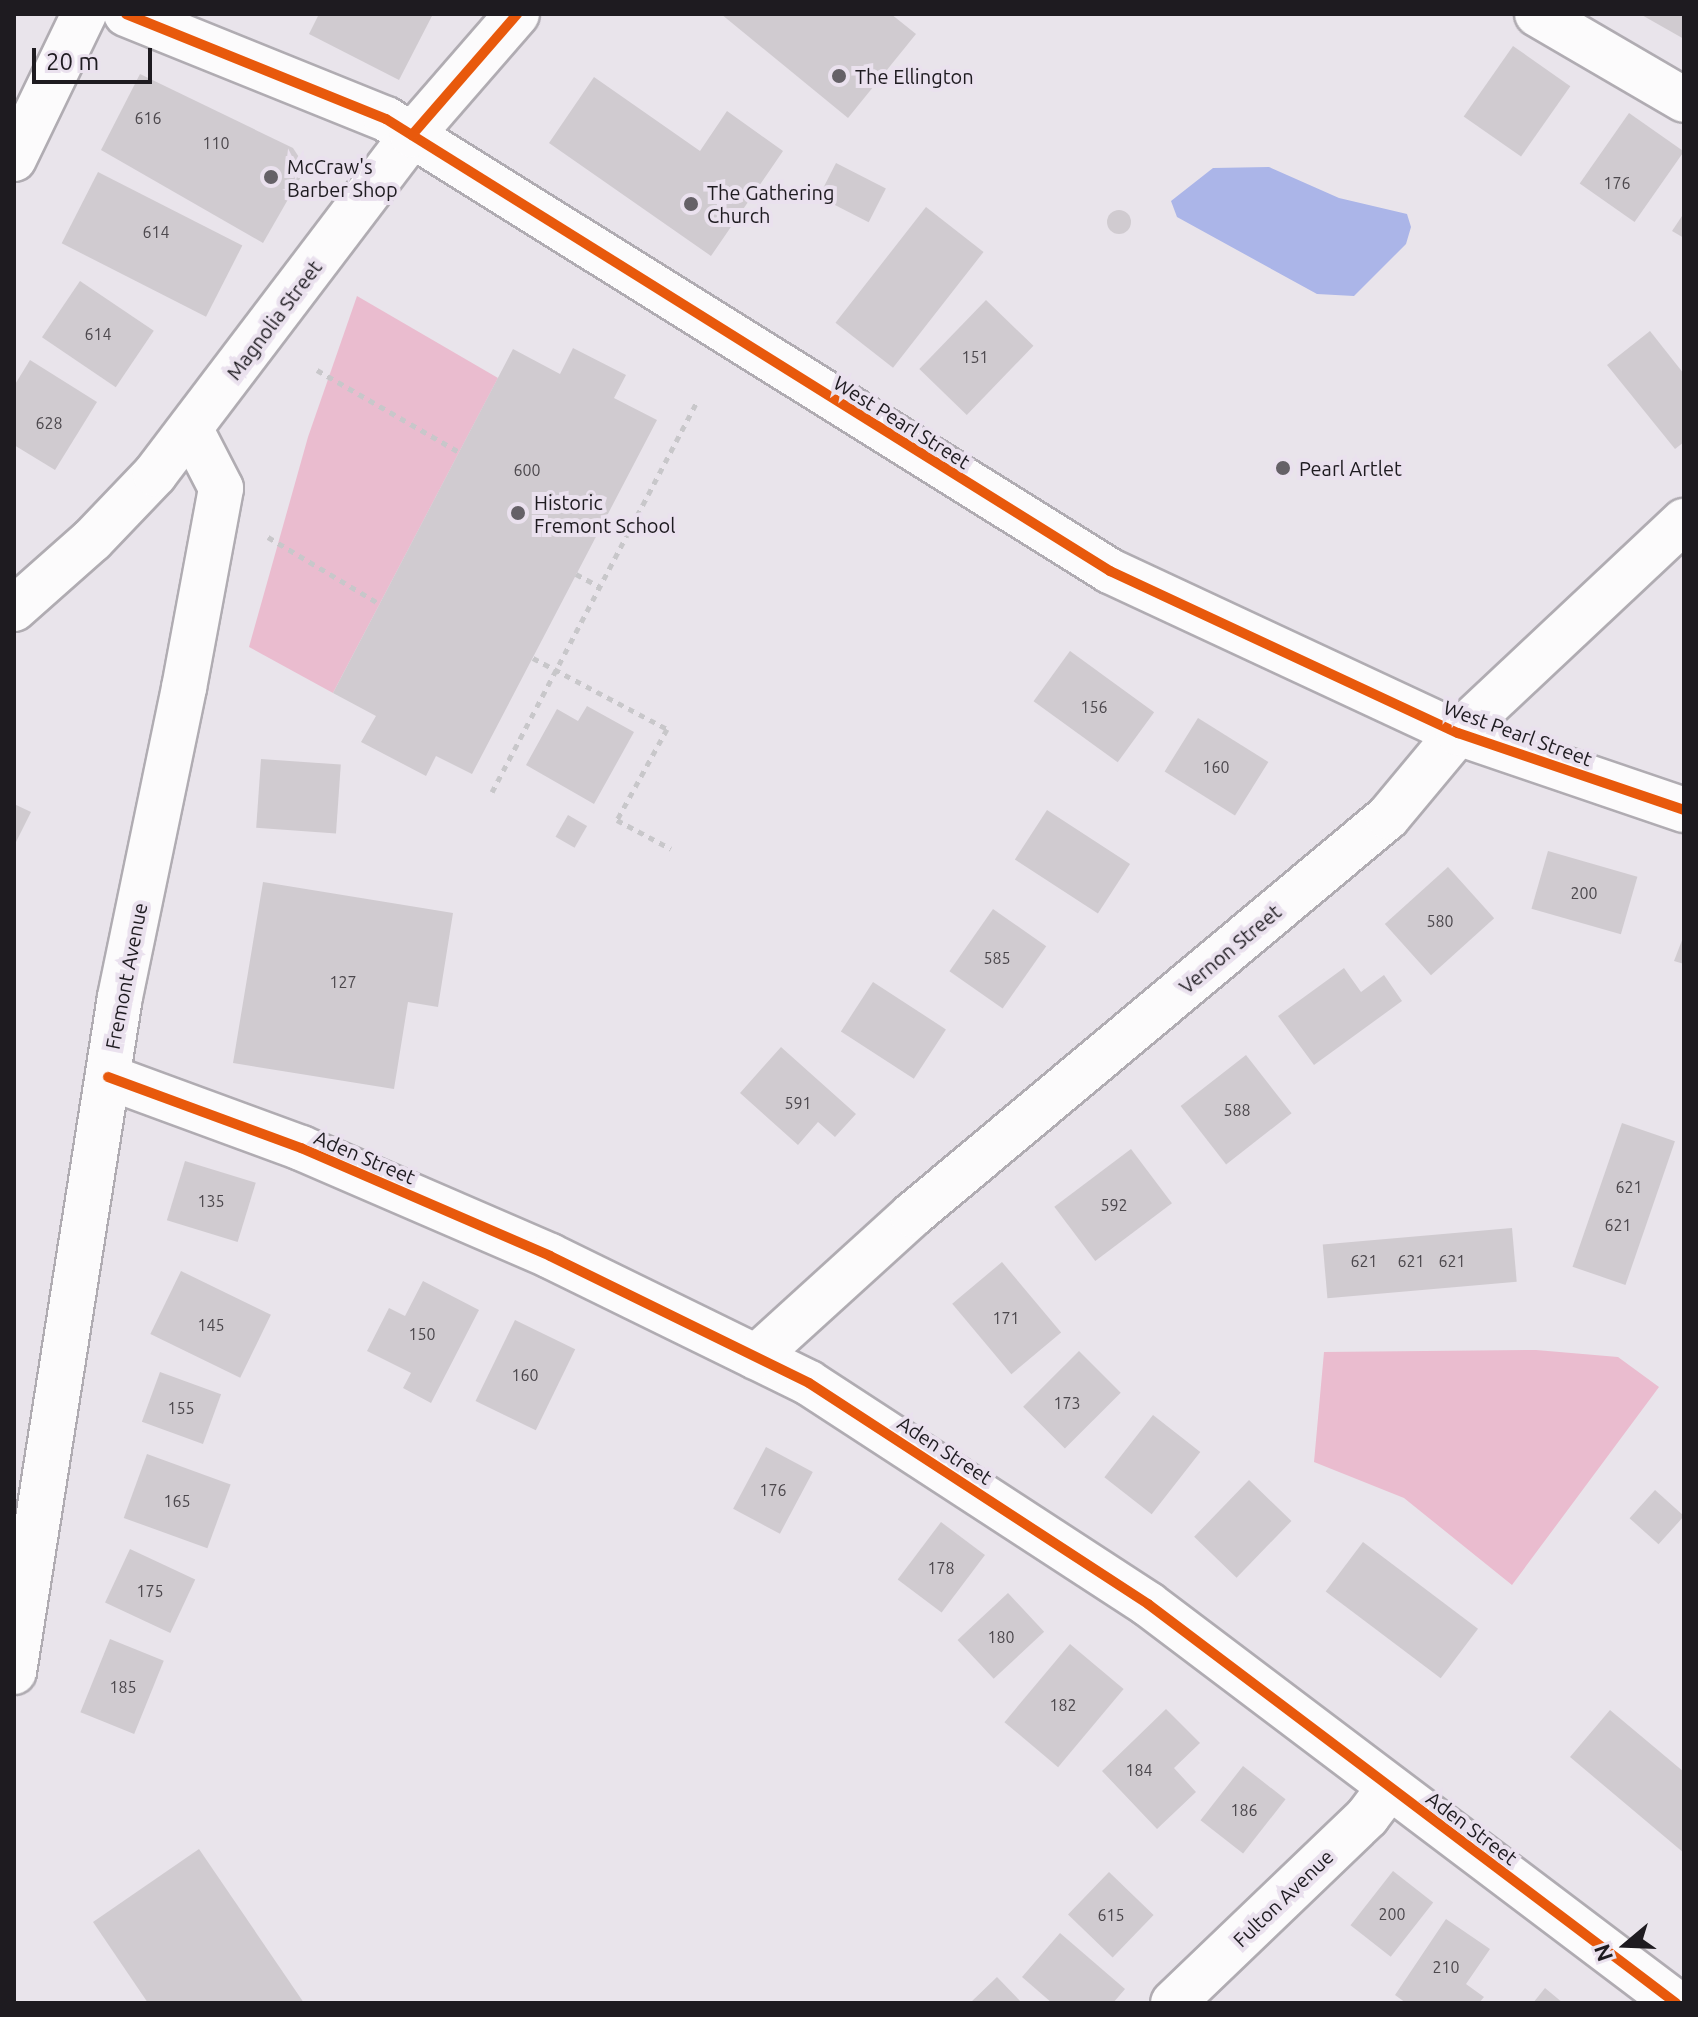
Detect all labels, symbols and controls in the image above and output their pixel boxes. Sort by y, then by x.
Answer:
scale bar [36,32,156,82]
text: 20 m [46,48,99,75]
place label: The Ellington [855,64,974,88]
marker: The Ellington [830,67,848,85]
house number: 616 [134,108,162,128]
house number: 110 [202,133,230,153]
place label: McCraw's Barber Shop [287,154,398,201]
marker: McCraw's Barber Shop [262,168,280,186]
house number: 176 [1603,173,1631,193]
place label: The Gathering Church [707,180,834,227]
marker: The Gathering Church [682,195,700,213]
house number: 614 [142,222,170,242]
street label: Magnolia Street [221,256,327,384]
house number: 614 [84,324,112,344]
house number: 151 [961,347,989,367]
street label: West Pearl Street [829,370,975,474]
house number: 628 [35,413,63,433]
place label: Pearl Artlet [1299,456,1402,480]
marker: Pearl Artlet [1274,459,1292,477]
house number: 600 [513,460,541,480]
place label: Historic Fremont School [534,490,675,537]
marker: Historic Fremont School [509,504,527,522]
street label: West Pearl Street [1440,695,1596,771]
house number: 156 [1080,697,1108,717]
house number: 160 [1202,757,1230,777]
house number: 200 [1570,883,1598,903]
street label: Vernon Street [1174,899,1286,999]
street label: Fremont Avenue [100,901,152,1051]
house number: 580 [1426,911,1454,931]
house number: 585 [983,948,1011,968]
house number: 127 [329,972,357,992]
house number: 591 [784,1093,812,1113]
house number: 588 [1223,1100,1251,1120]
street label: Aden Street [311,1125,419,1189]
house number: 621 [1615,1177,1643,1197]
house number: 135 [197,1191,225,1211]
house number: 592 [1100,1195,1128,1215]
house number: 621 [1604,1215,1632,1235]
house number: 621 [1350,1251,1378,1271]
house number: 621 [1397,1251,1425,1271]
house number: 621 [1438,1251,1466,1271]
house number: 171 [992,1308,1020,1328]
house number: 145 [197,1315,225,1335]
house number: 150 [408,1324,436,1344]
house number: 160 [511,1365,539,1385]
house number: 173 [1053,1393,1081,1413]
house number: 155 [167,1398,195,1418]
street label: Aden Street [893,1411,997,1489]
house number: 176 [759,1480,787,1500]
house number: 165 [163,1491,191,1511]
house number: 178 [927,1558,955,1578]
house number: 175 [136,1581,164,1601]
house number: 180 [987,1627,1015,1647]
house number: 185 [109,1677,137,1697]
house number: 182 [1049,1695,1077,1715]
house number: 184 [1125,1760,1153,1780]
street label: Aden Street [1422,1786,1522,1870]
house number: 186 [1230,1800,1258,1820]
street label: Fulton Avenue [1228,1844,1338,1952]
house number: 200 [1378,1904,1406,1924]
house number: 615 [1097,1905,1125,1925]
north arrow [1586,1905,1666,1985]
text: N [1588,1941,1617,1965]
house number: 210 [1432,1957,1460,1977]

